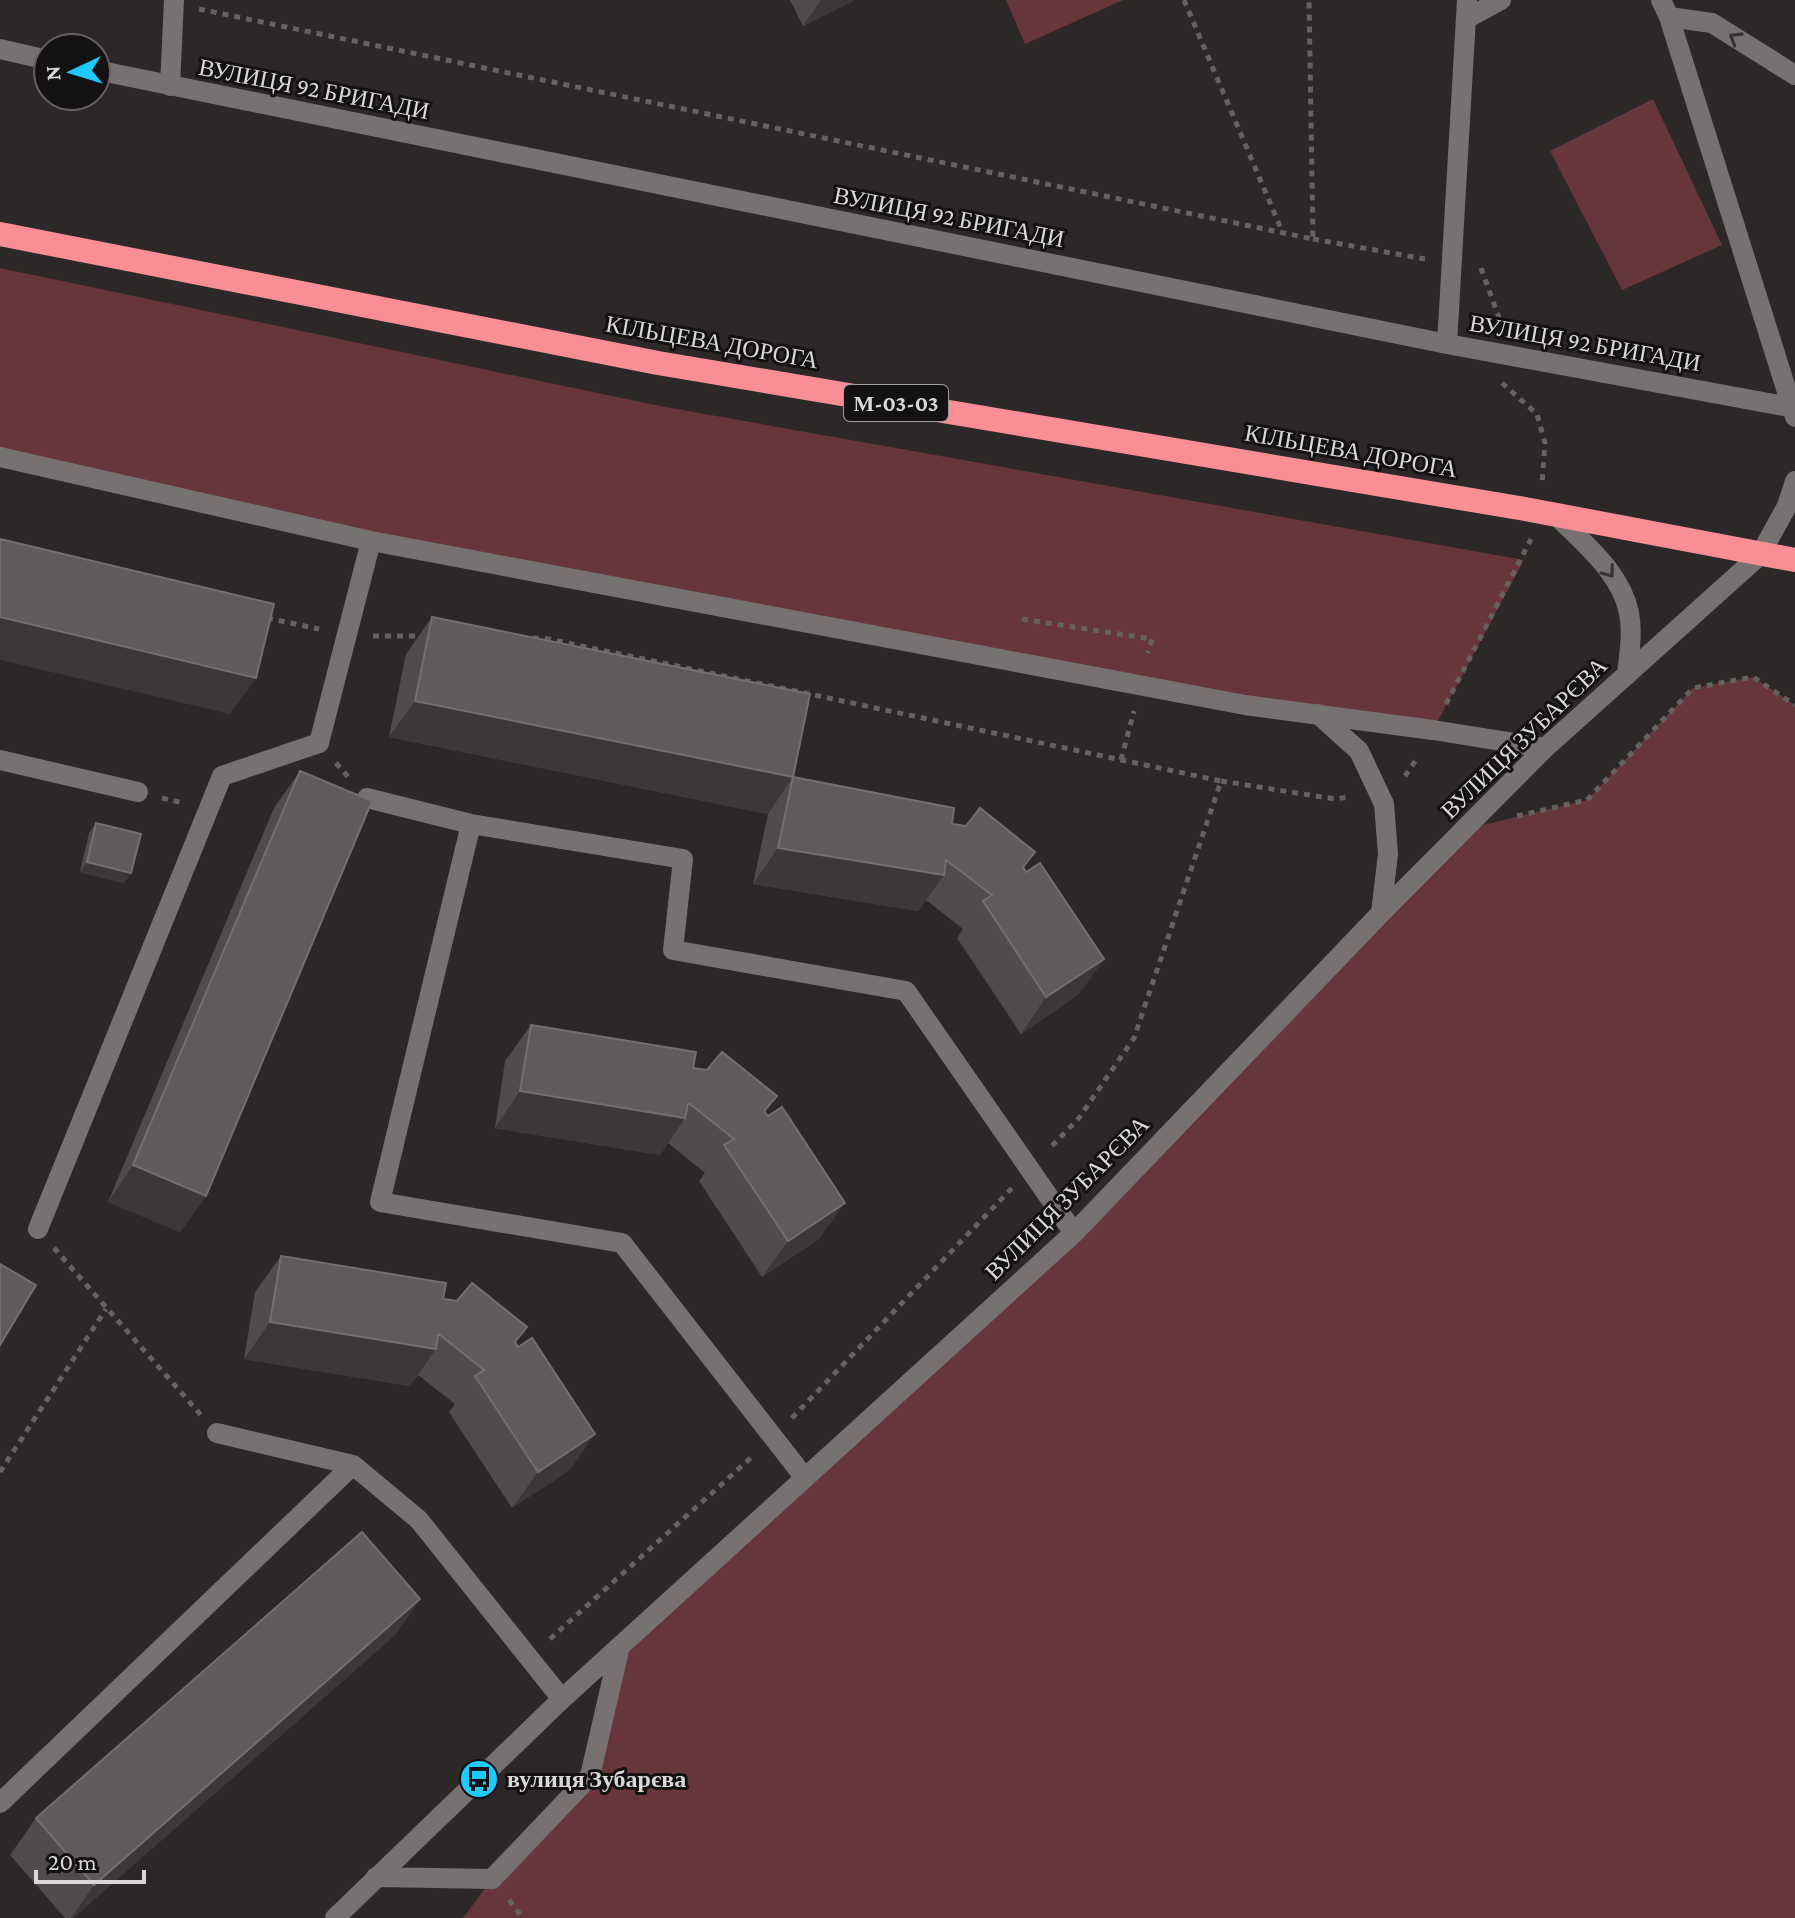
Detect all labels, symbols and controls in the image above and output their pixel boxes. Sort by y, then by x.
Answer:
north arrow [32,32,112,112]
one-way arrow [1729,32,1744,47]
street label: ВУЛИЦЯ 92 БРИГАДИ [197,53,432,124]
text: N [40,65,66,82]
street label: ВУЛИЦЯ 92 БРИГАДИ [832,181,1067,252]
street label: КІЛЬЦЕВА ДОРОГА [604,309,821,374]
street label: ВУЛИЦЯ 92 БРИГАДИ [1467,309,1703,376]
road number: М-03-03 [844,385,948,421]
street label: КІЛЬЦЕВА ДОРОГА [1243,418,1460,483]
one-way arrow [1599,563,1614,578]
street label: ВУЛИЦЯ ЗУБАРЄВА [1435,651,1613,824]
street label: ВУЛИЦЯ ЗУБАРЄВА [979,1110,1154,1285]
bus stop icon: вулиця Зубарєва [458,1758,500,1800]
place label: вулиця Зубарєва [507,1765,686,1792]
scale bar [36,1834,144,1884]
text: 20 m [48,1848,97,1875]

